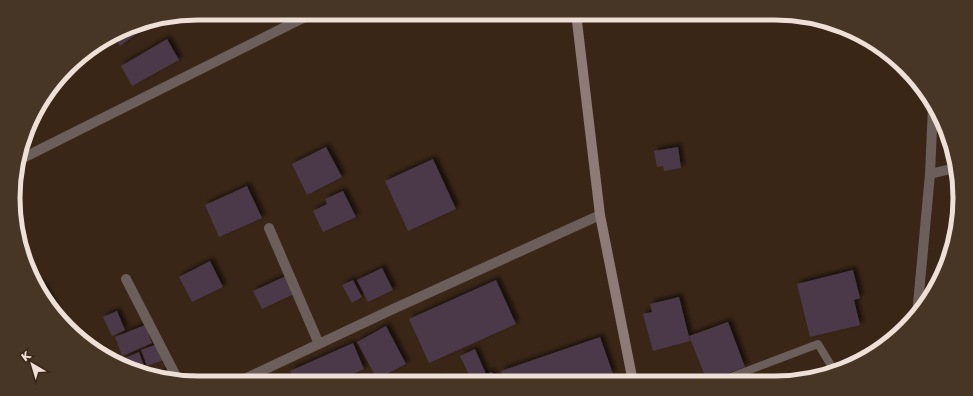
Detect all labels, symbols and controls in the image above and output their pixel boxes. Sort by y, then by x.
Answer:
north arrow [12,344,52,384]
text: K [19,348,34,364]

